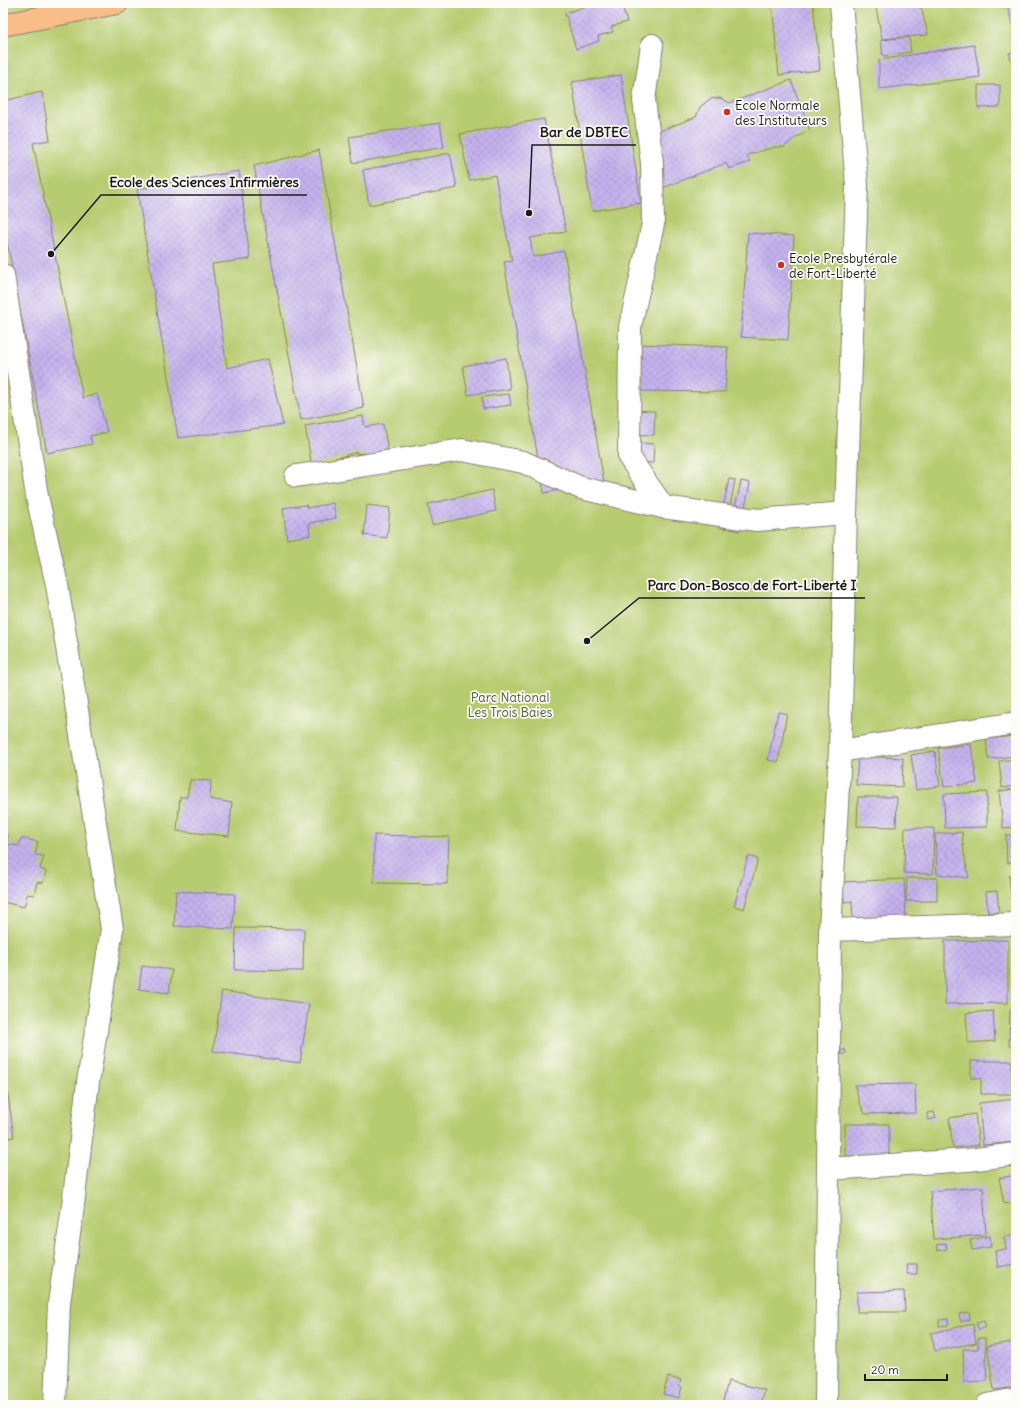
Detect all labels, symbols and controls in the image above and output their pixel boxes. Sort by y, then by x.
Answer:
place label: Ecole Normale des Instituteurs [735,97,827,129]
marker: Ecole Normale des Instituteurs [722,107,732,117]
callout: Bar de DBTEC [532,119,636,145]
text: Bar de DBTEC [540,123,628,141]
callout: Ecole des Sciences Infirmières [101,169,307,195]
text: Ecole des Sciences Infirmières [109,173,299,191]
place label: Ecole Presbytérale de Fort-Liberté [789,250,897,282]
marker: Ecole Presbytérale de Fort-Liberté [776,260,786,270]
callout: Parc Don-Bosco de Fort-Liberté I [639,572,865,598]
text: Parc Don-Bosco de Fort-Liberté I [647,576,857,594]
park label: Parc National Les Trois Baies [468,689,552,721]
scale bar [865,1356,947,1382]
text: 20 m [871,1362,899,1377]

